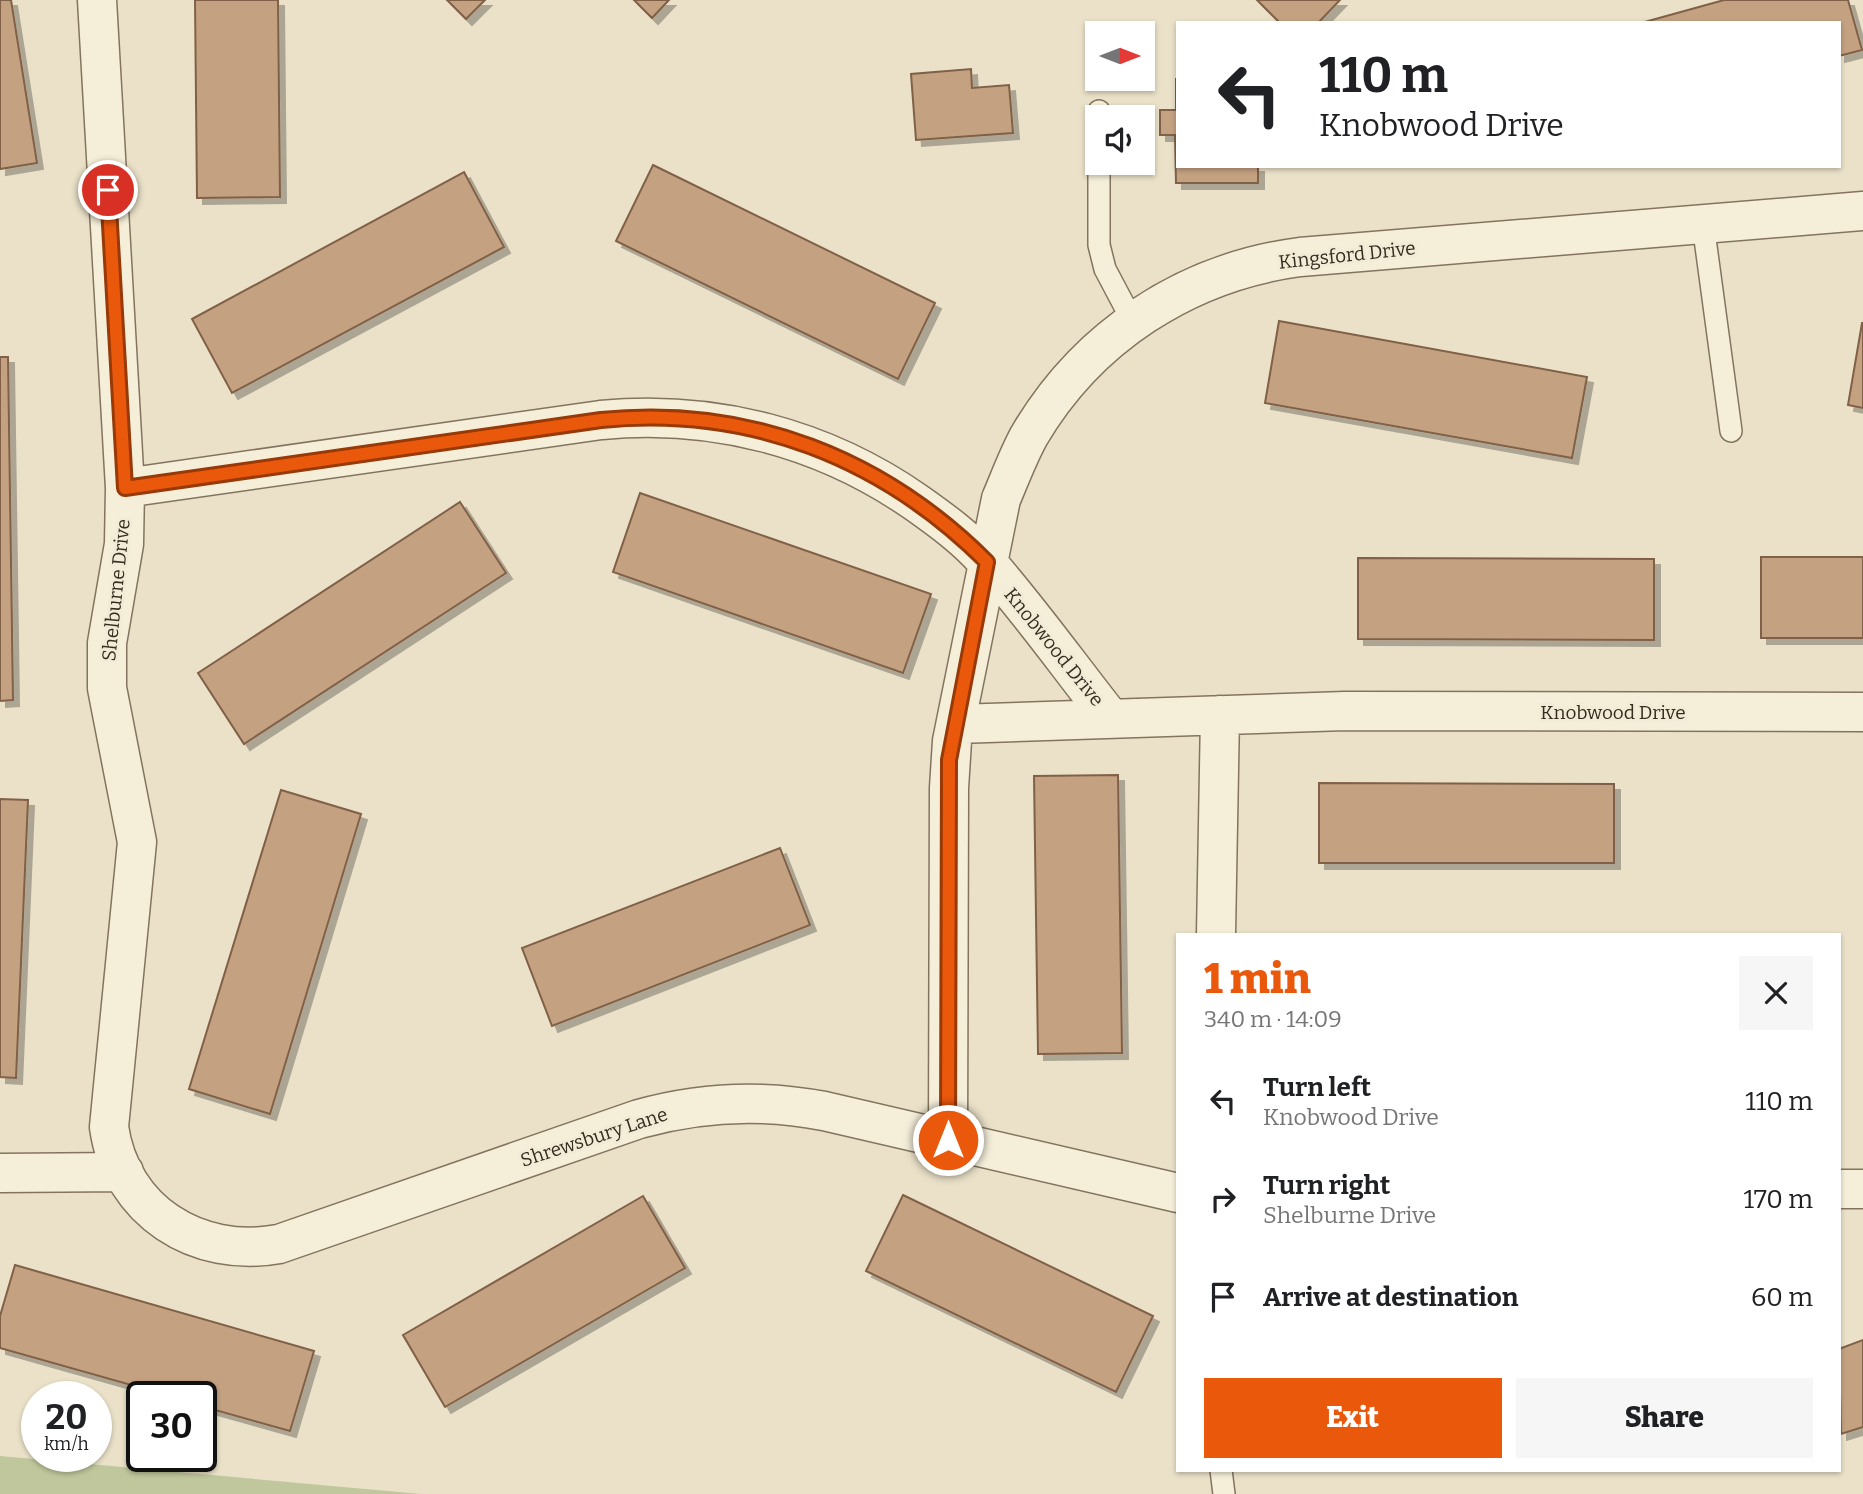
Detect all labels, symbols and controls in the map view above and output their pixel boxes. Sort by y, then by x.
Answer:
north arrow [1085,21,1155,91]
map controls [1085,21,1155,175]
text: 110 m [1319,46,1448,105]
icon: left [1204,49,1295,140]
button: sound [1085,105,1155,175]
text: Knobwood Drive [1319,106,1564,144]
pin [78,160,138,220]
icon: arrive [89,171,127,209]
street label: Kingsford Drive [1277,236,1417,274]
street label: Shelburne Drive [97,518,135,662]
street label: Knobwood Drive [999,583,1109,711]
street label: Knobwood Drive [1540,701,1686,724]
text: 1 min [1204,954,1311,1004]
button: close [1739,956,1813,1030]
text: 340 m · 14:09 [1204,1005,1342,1033]
text: Turn left [1263,1072,1371,1103]
icon: left [1204,1082,1242,1120]
text: 110 m [1745,1086,1813,1117]
street label: Shrewsbury Lane [517,1102,671,1172]
position arrow [911,1103,985,1177]
text: Knobwood Drive [1263,1103,1439,1131]
text: Turn right [1263,1170,1390,1201]
icon: right [1204,1180,1242,1218]
text: 170 m [1743,1184,1813,1215]
text: Shelburne Drive [1263,1201,1436,1229]
icon: arrive [1204,1278,1242,1316]
text: Arrive at destination [1263,1282,1518,1313]
text: 60 m [1751,1282,1813,1313]
button: Exit [1204,1378,1502,1458]
button: Share [1516,1378,1813,1458]
speed limit sign: 30 [126,1381,217,1472]
text: 20 [46,1396,87,1438]
text: km/h [44,1433,89,1455]

